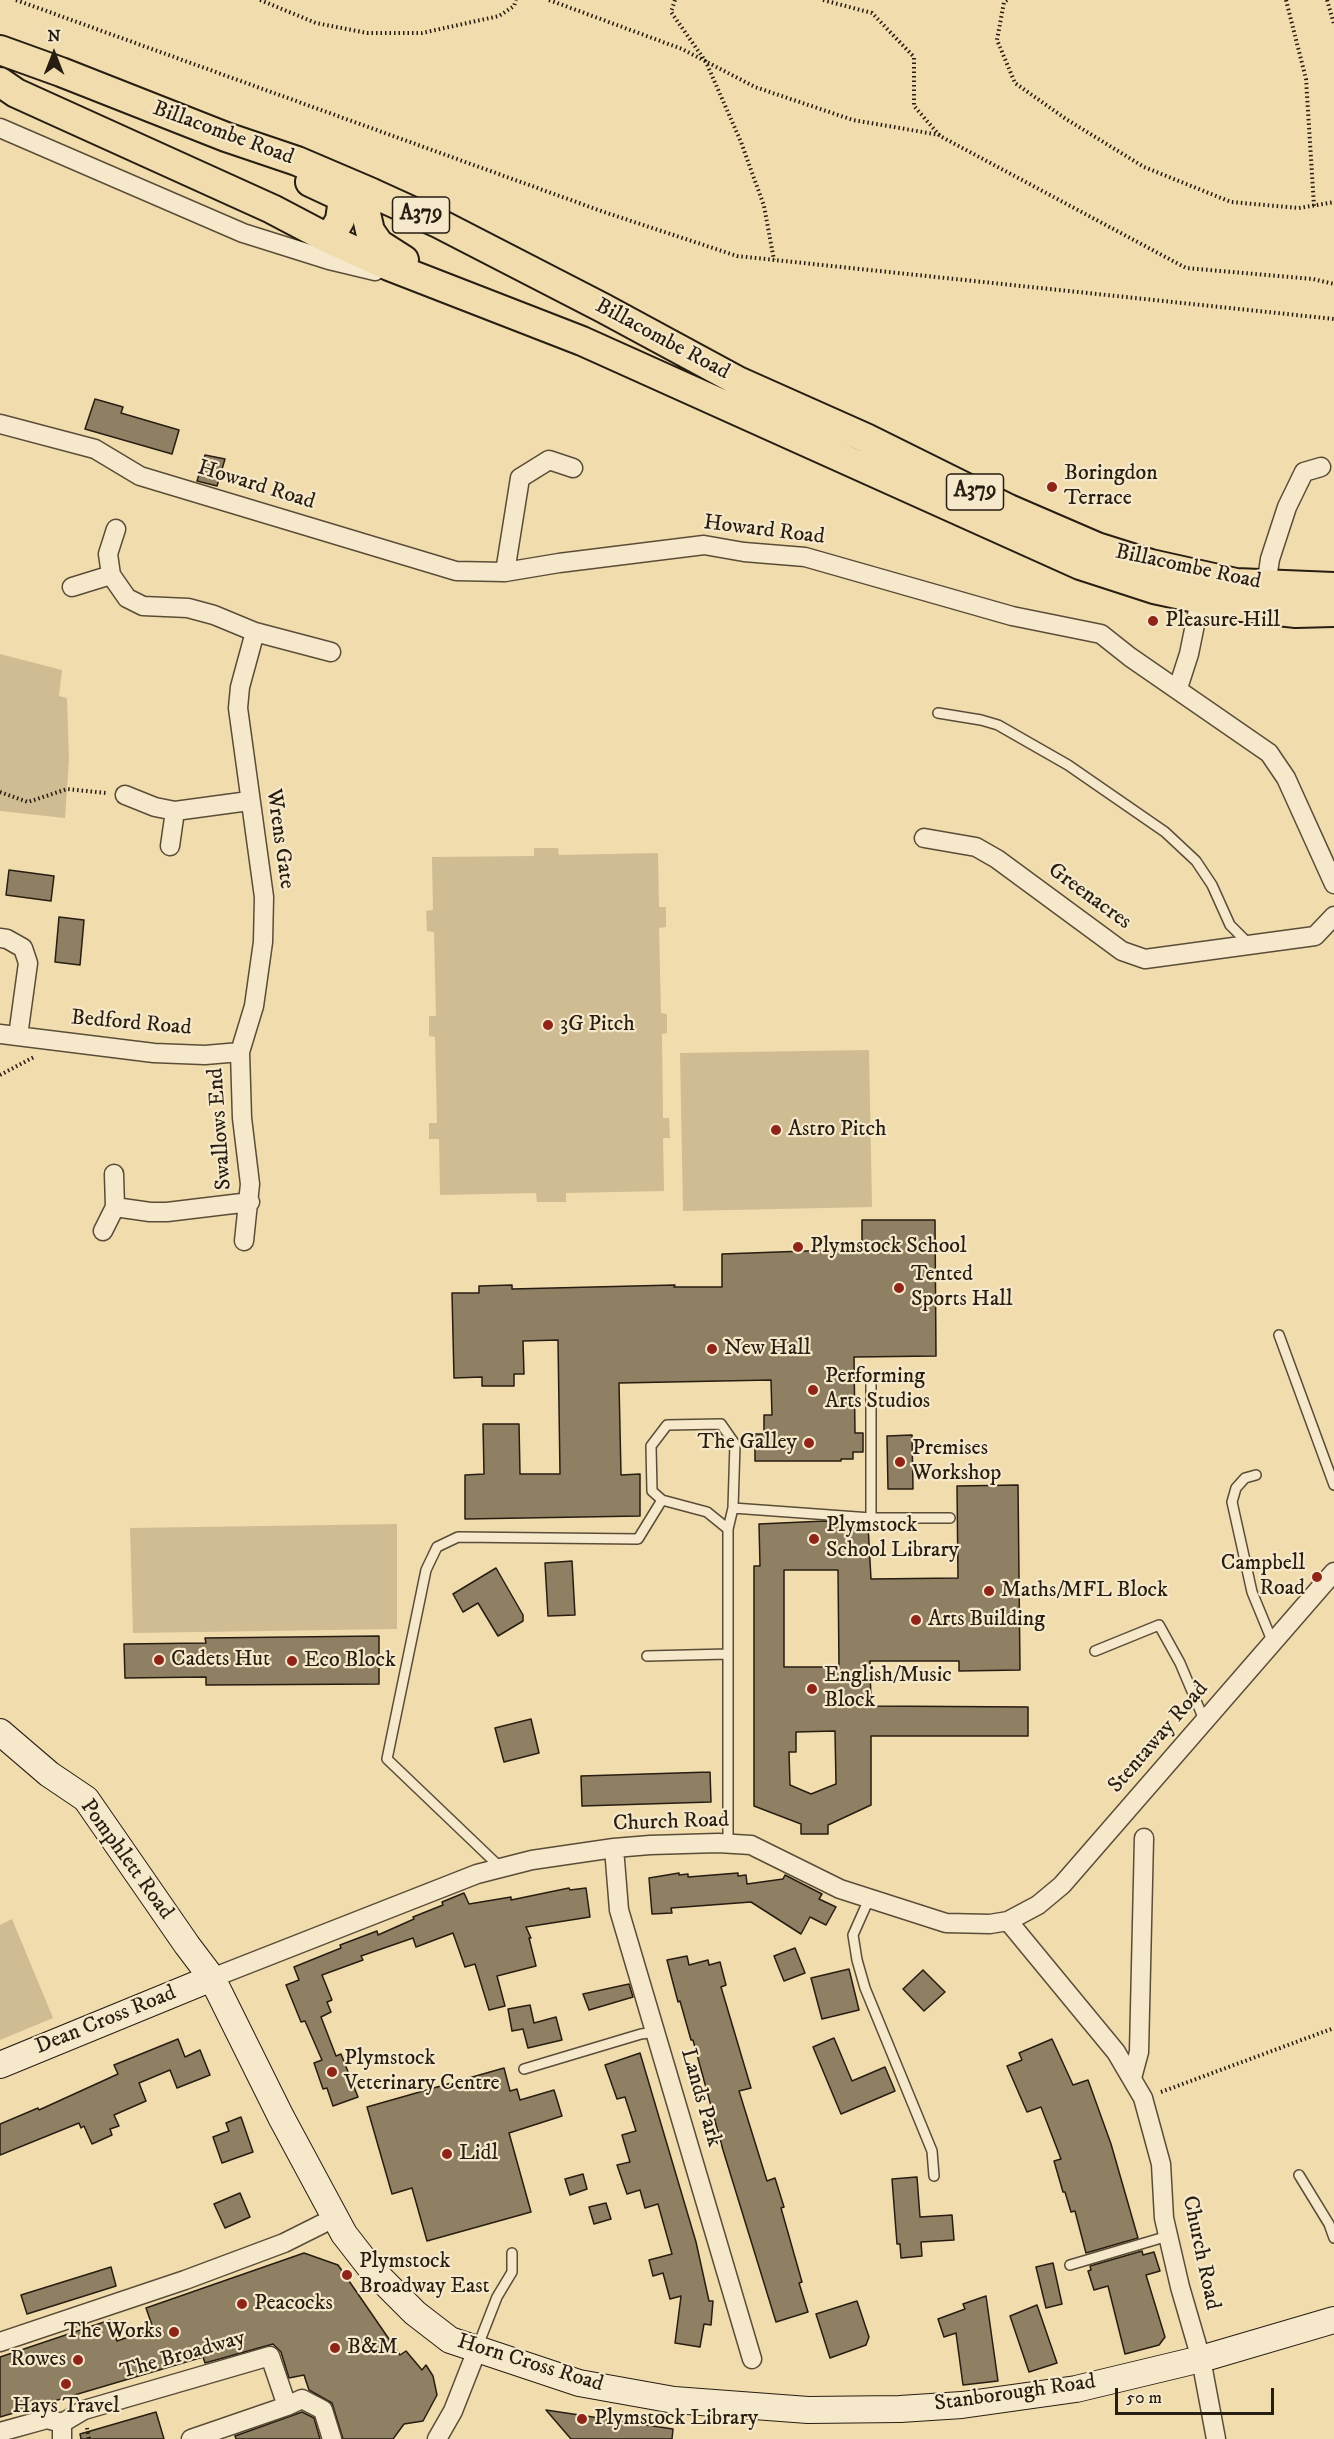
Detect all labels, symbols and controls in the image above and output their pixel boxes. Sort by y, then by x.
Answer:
north arrow [24,24,84,84]
text: N [47,26,61,46]
street label: Billacombe Road [149,96,297,172]
road number: A379 [392,197,450,233]
street label: Billacombe Road [590,294,734,386]
street label: Howard Road [194,456,318,516]
place label: Boringdon Terrace [1064,461,1158,512]
road number: A379 [946,474,1004,510]
marker: Boringdon Terrace [1045,480,1059,494]
street label: Howard Road [702,510,826,552]
street label: Billacombe Road [1113,540,1263,596]
place label: Pleasure Hill [1165,608,1280,634]
marker: Pleasure Hill [1146,614,1160,628]
street label: Wrens Gate [259,787,299,891]
street label: Greenacres [1042,858,1136,936]
street label: Bedford Road [70,1006,192,1042]
place label: 3G Pitch [560,1012,635,1038]
marker: 3G Pitch [541,1018,555,1032]
street label: Swallows End [204,1067,238,1191]
place label: Astro Pitch [788,1117,886,1143]
marker: Astro Pitch [769,1123,783,1137]
place label: Plymstock School [810,1234,967,1260]
marker: Plymstock School [791,1240,805,1254]
place label: Tented Sports Hall [911,1262,1013,1314]
marker: Tented Sports Hall [892,1281,906,1295]
place label: New Hall [724,1336,811,1362]
marker: New Hall [705,1342,719,1356]
place label: Performing Arts Studios [825,1364,930,1416]
marker: Performing Arts Studios [806,1383,820,1397]
place label: The Galley [698,1430,797,1456]
marker: The Galley [802,1436,816,1450]
place label: Premises Workshop [912,1436,1001,1488]
marker: Premises Workshop [893,1455,907,1469]
place label: Plymstock School Library [826,1513,959,1564]
marker: Plymstock School Library [807,1532,821,1546]
place label: Campbell Road [1221,1551,1305,1603]
marker: Campbell Road [1310,1570,1324,1584]
place label: Maths/MFL Block [1001,1578,1168,1604]
marker: Maths/MFL Block [982,1584,996,1598]
place label: Arts Building [928,1607,1045,1633]
marker: Arts Building [909,1613,923,1627]
place label: Cadets Hut [171,1647,270,1673]
place label: Eco Block [304,1648,396,1674]
marker: Cadets Hut [152,1653,166,1667]
marker: Eco Block [285,1654,299,1668]
place label: English/Music Block [824,1663,952,1714]
street label: Stentaway Road [1103,1677,1215,1799]
marker: English/Music Block [805,1682,819,1696]
street label: Pomphlett Road [74,1795,178,1925]
street label: Church Road [613,1808,729,1838]
street label: Dean Cross Road [32,1981,180,2061]
place label: Plymstock Veterinary Centre [344,2046,500,2098]
street label: Lands Park [673,2046,727,2150]
marker: Plymstock Veterinary Centre [325,2065,339,2079]
place label: Lidl [459,2141,498,2167]
marker: Lidl [440,2147,454,2161]
street label: Church Road [1175,2193,1225,2313]
place label: Plymstock Broadway East [359,2249,490,2300]
marker: Plymstock Broadway East [340,2268,354,2282]
place label: Peacocks [254,2291,333,2317]
marker: Peacocks [235,2297,249,2311]
place label: The Works [64,2319,162,2345]
marker: The Works [167,2325,181,2339]
street label: The Broadway [118,2326,248,2386]
street label: Horn Cross Road [454,2329,606,2399]
place label: B&M [347,2335,398,2361]
marker: B&M [328,2341,342,2355]
place label: Rowes [10,2347,66,2373]
marker: Rowes [71,2353,85,2367]
street label: Stanborough Road [933,2370,1097,2418]
scale bar [1118,2376,1277,2414]
marker: Hays Travel [59,2377,73,2391]
text: 50 m [1126,2387,1162,2409]
place label: Hays Travel [12,2394,120,2420]
place label: Plymstock Library [594,2406,758,2432]
marker: Plymstock Library [575,2412,589,2426]

